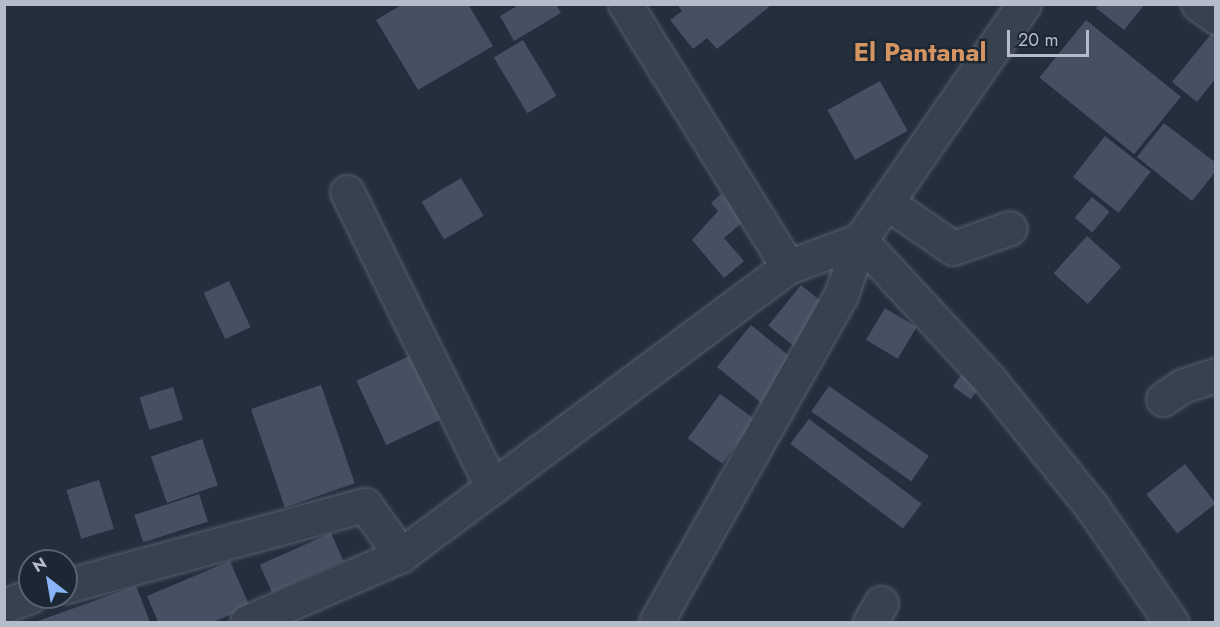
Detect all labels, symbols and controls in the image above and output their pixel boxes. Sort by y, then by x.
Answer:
scale bar [1010,18,1092,56]
text: 20 m [1018,27,1058,53]
district label: El Pantanal [853,37,987,69]
north arrow [18,549,78,609]
text: N [28,552,51,578]

